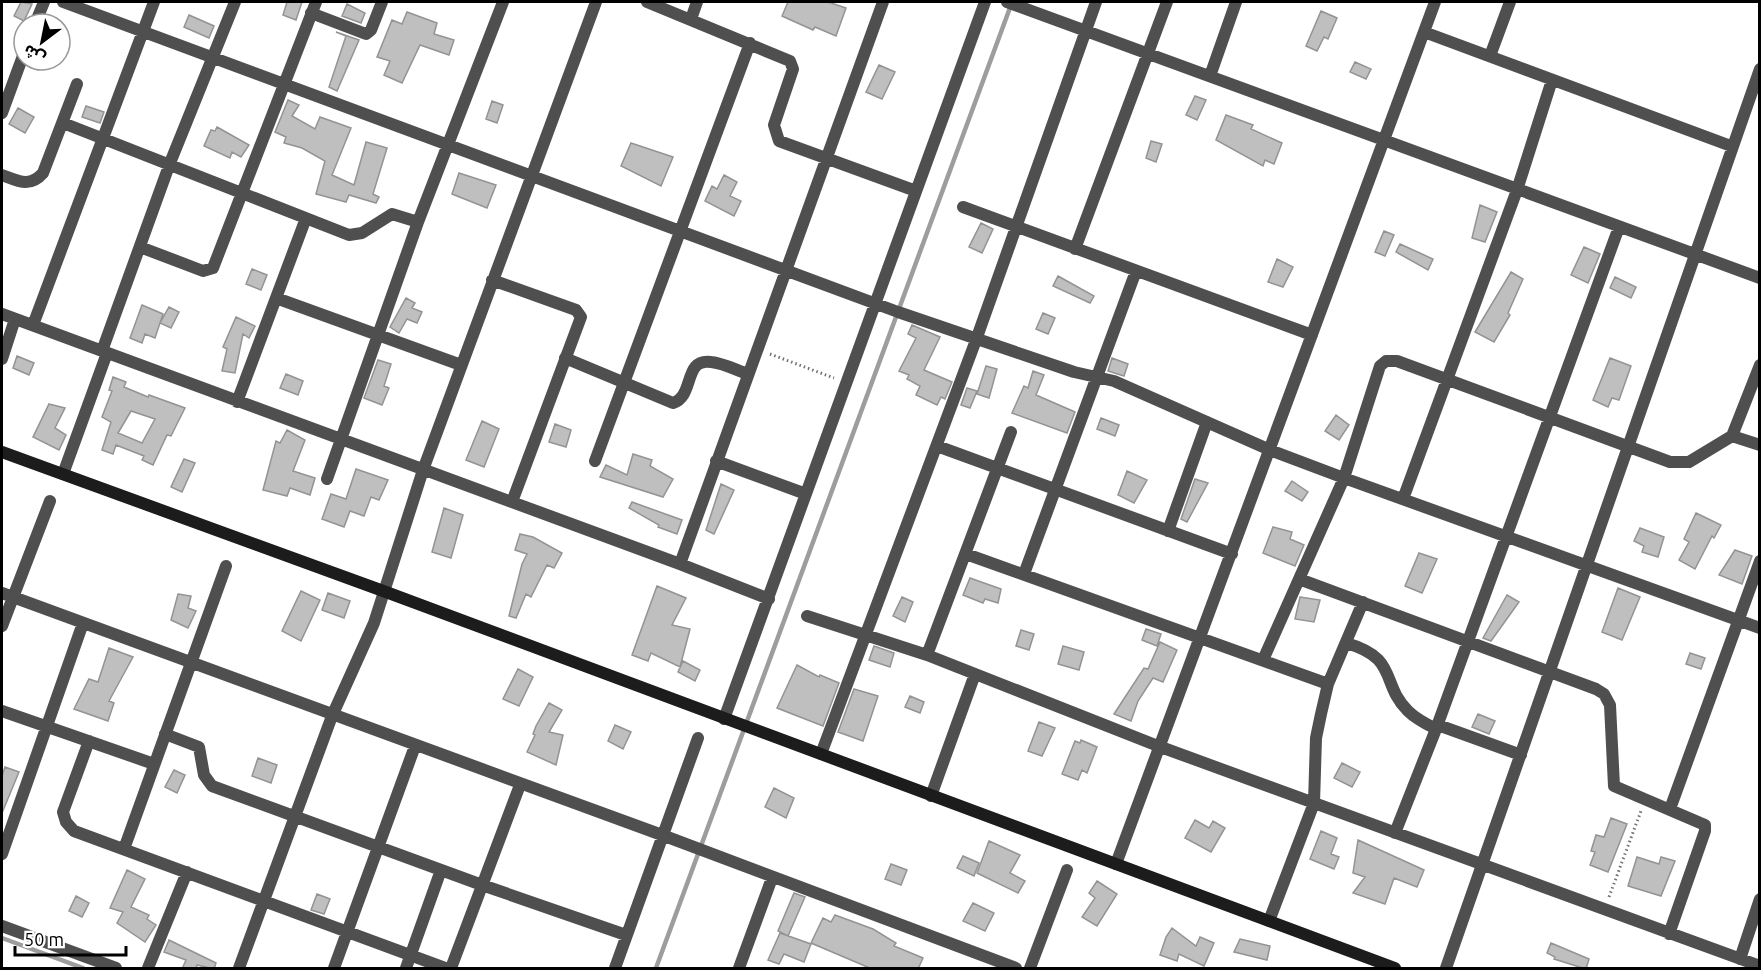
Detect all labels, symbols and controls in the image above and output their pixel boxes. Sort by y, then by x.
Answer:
north arrow [12,12,72,72]
text: ش [20,40,49,68]
scale bar [15,919,126,957]
text: 50 m [24,929,64,949]

